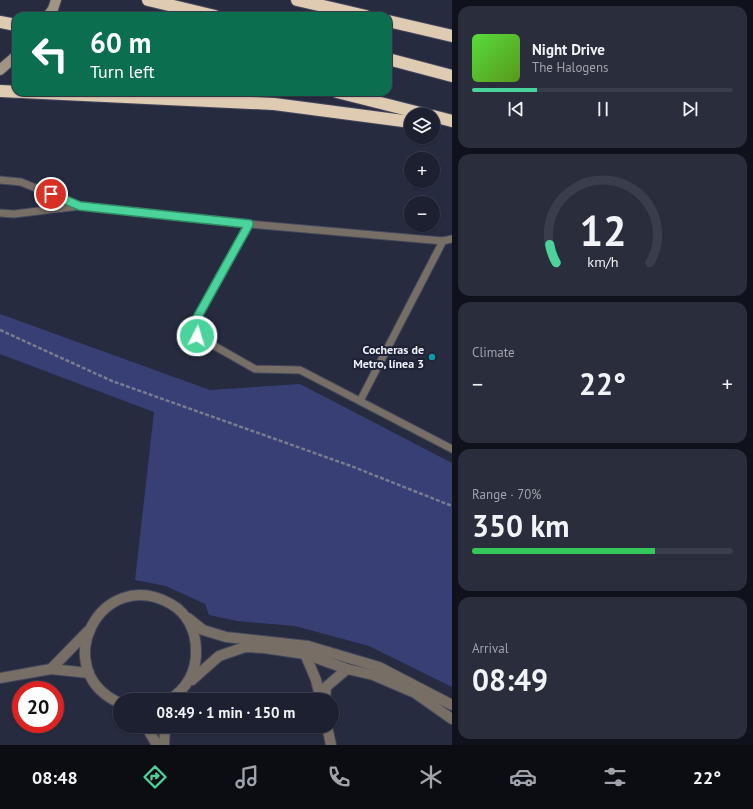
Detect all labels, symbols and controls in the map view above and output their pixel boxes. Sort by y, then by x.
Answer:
text: 60 m [90,24,151,61]
icon: left [24,28,76,80]
text: Night Drive [532,40,605,59]
text: The Halogens [532,59,609,76]
text: Turn left [90,60,155,83]
icon: previous [505,98,527,120]
icon: pause [592,98,614,120]
icon: next [679,98,701,120]
map controls [404,108,440,232]
button: layers [404,108,440,144]
button: + [404,152,440,188]
pin [34,177,68,211]
icon: arrive [40,183,62,205]
button: − [404,196,440,232]
text: 12 [579,203,626,256]
text: km/h [587,251,618,270]
position arrow [176,315,218,357]
place label: Cocheras de Metro, línea 3 [353,342,424,371]
text: Climate [472,344,515,361]
marker: Cocheras de Metro, línea 3 [427,352,437,362]
text: 22° [579,364,626,403]
text: − [472,370,483,398]
text: + [722,370,733,398]
text: Range · 70% [472,486,541,503]
text: 350 km [472,506,570,545]
text: Arrival [472,640,508,657]
text: 08:49 [472,660,548,699]
speed limit sign: 20 [12,681,64,733]
text: 08:49 · 1 min · 150 m [157,703,295,722]
icon: directions [141,763,169,791]
icon: music [233,763,261,791]
icon: phone [325,763,353,791]
icon: climate [417,763,445,791]
icon: car [509,763,537,791]
icon: filters [601,763,629,791]
text: 08:48 [32,766,78,789]
text: 22° [693,766,721,789]

